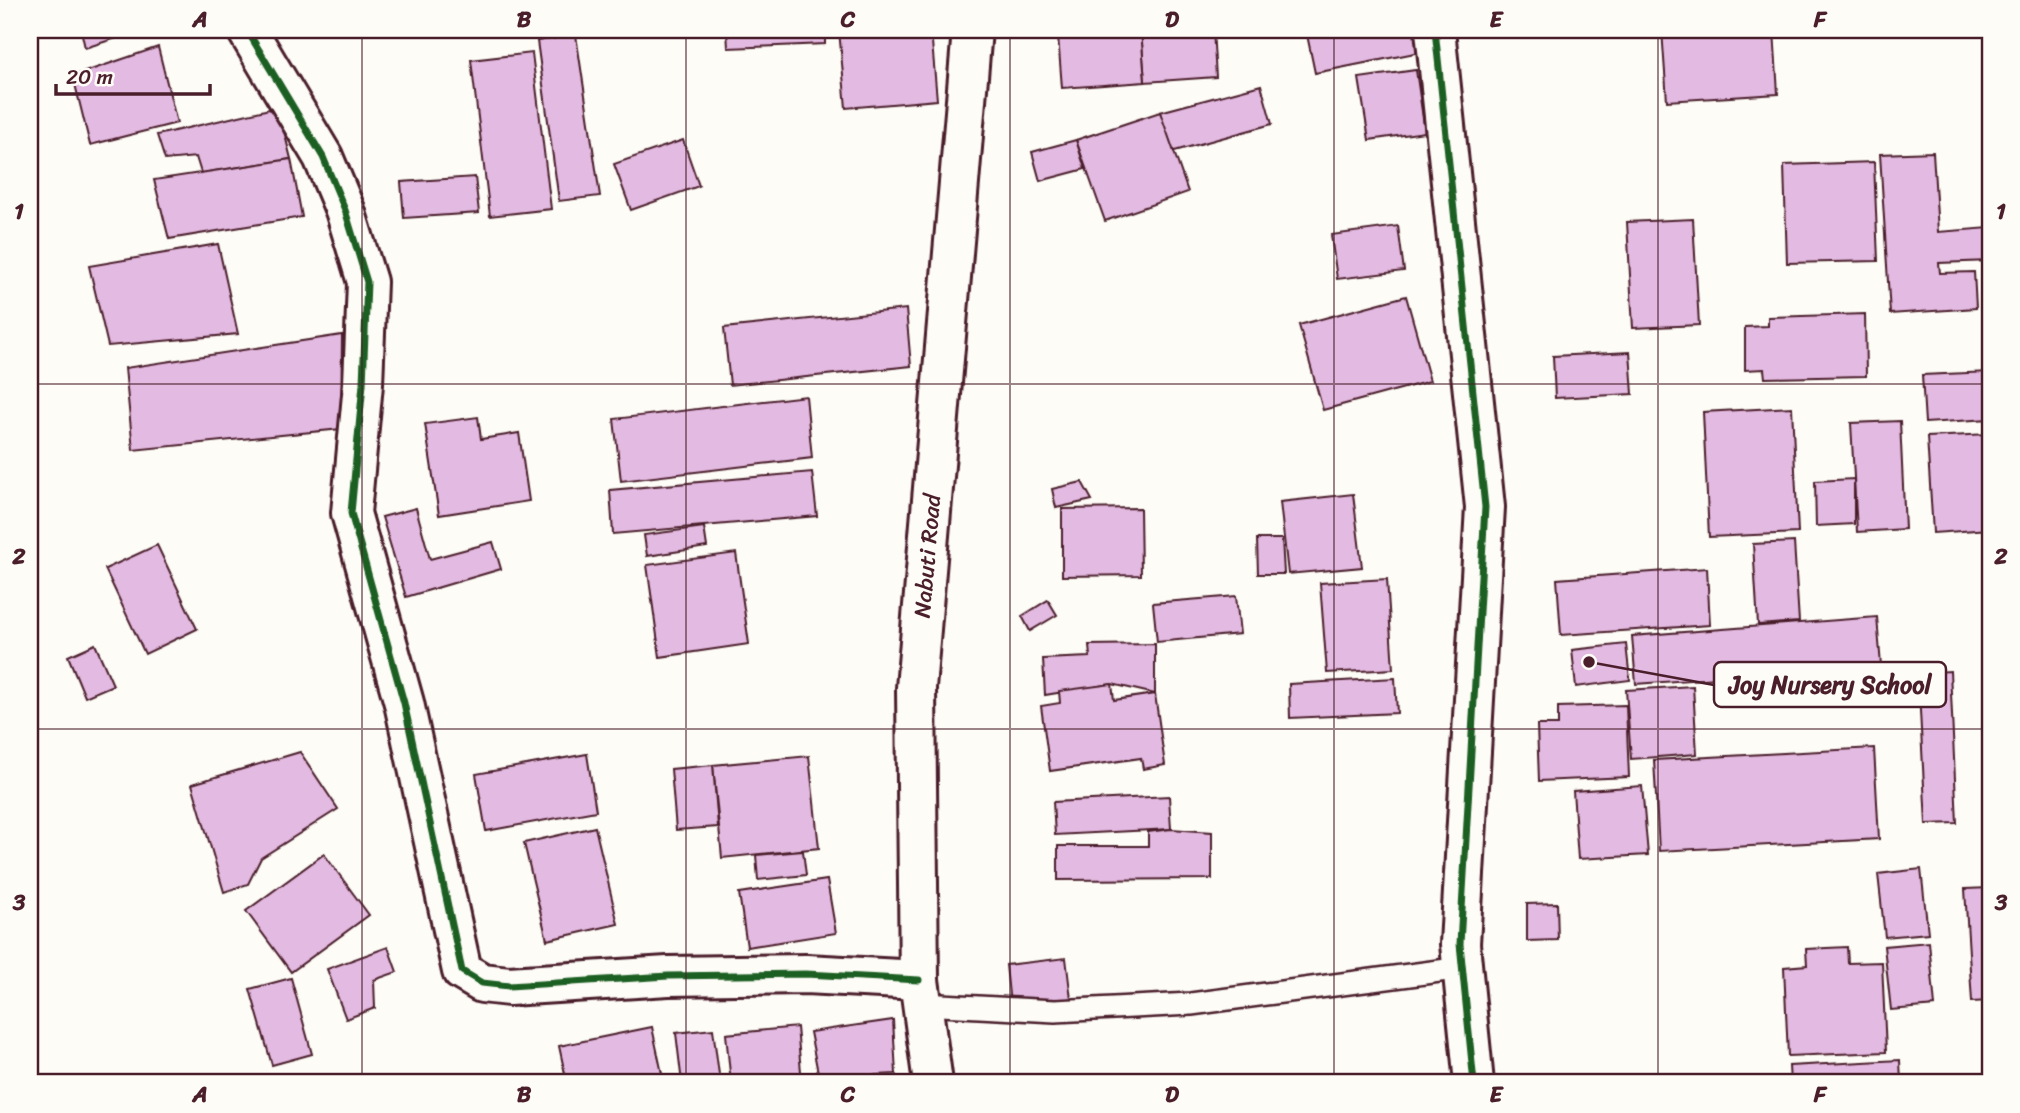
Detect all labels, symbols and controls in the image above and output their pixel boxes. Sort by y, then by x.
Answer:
text: A [191,0,208,40]
text: B [517,0,532,40]
text: C [840,0,856,40]
text: D [1165,0,1180,40]
text: E [1490,0,1505,40]
text: F [1813,0,1828,40]
scale bar [56,52,210,96]
text: 20 m [66,58,113,96]
text: 1 [14,191,24,232]
text: 1 [1996,191,2006,232]
street label: Nabuti Road [902,491,953,620]
text: 2 [11,536,26,577]
text: 2 [1993,536,2008,577]
callout: Joy Nursery School [1714,662,1946,707]
text: Joy Nursery School [1727,664,1932,706]
text: 3 [12,882,26,923]
text: 3 [1994,882,2008,923]
text: A [191,1074,208,1113]
text: B [517,1074,532,1113]
text: C [840,1074,856,1113]
text: D [1165,1074,1180,1113]
text: E [1490,1074,1505,1113]
text: F [1813,1074,1828,1113]

